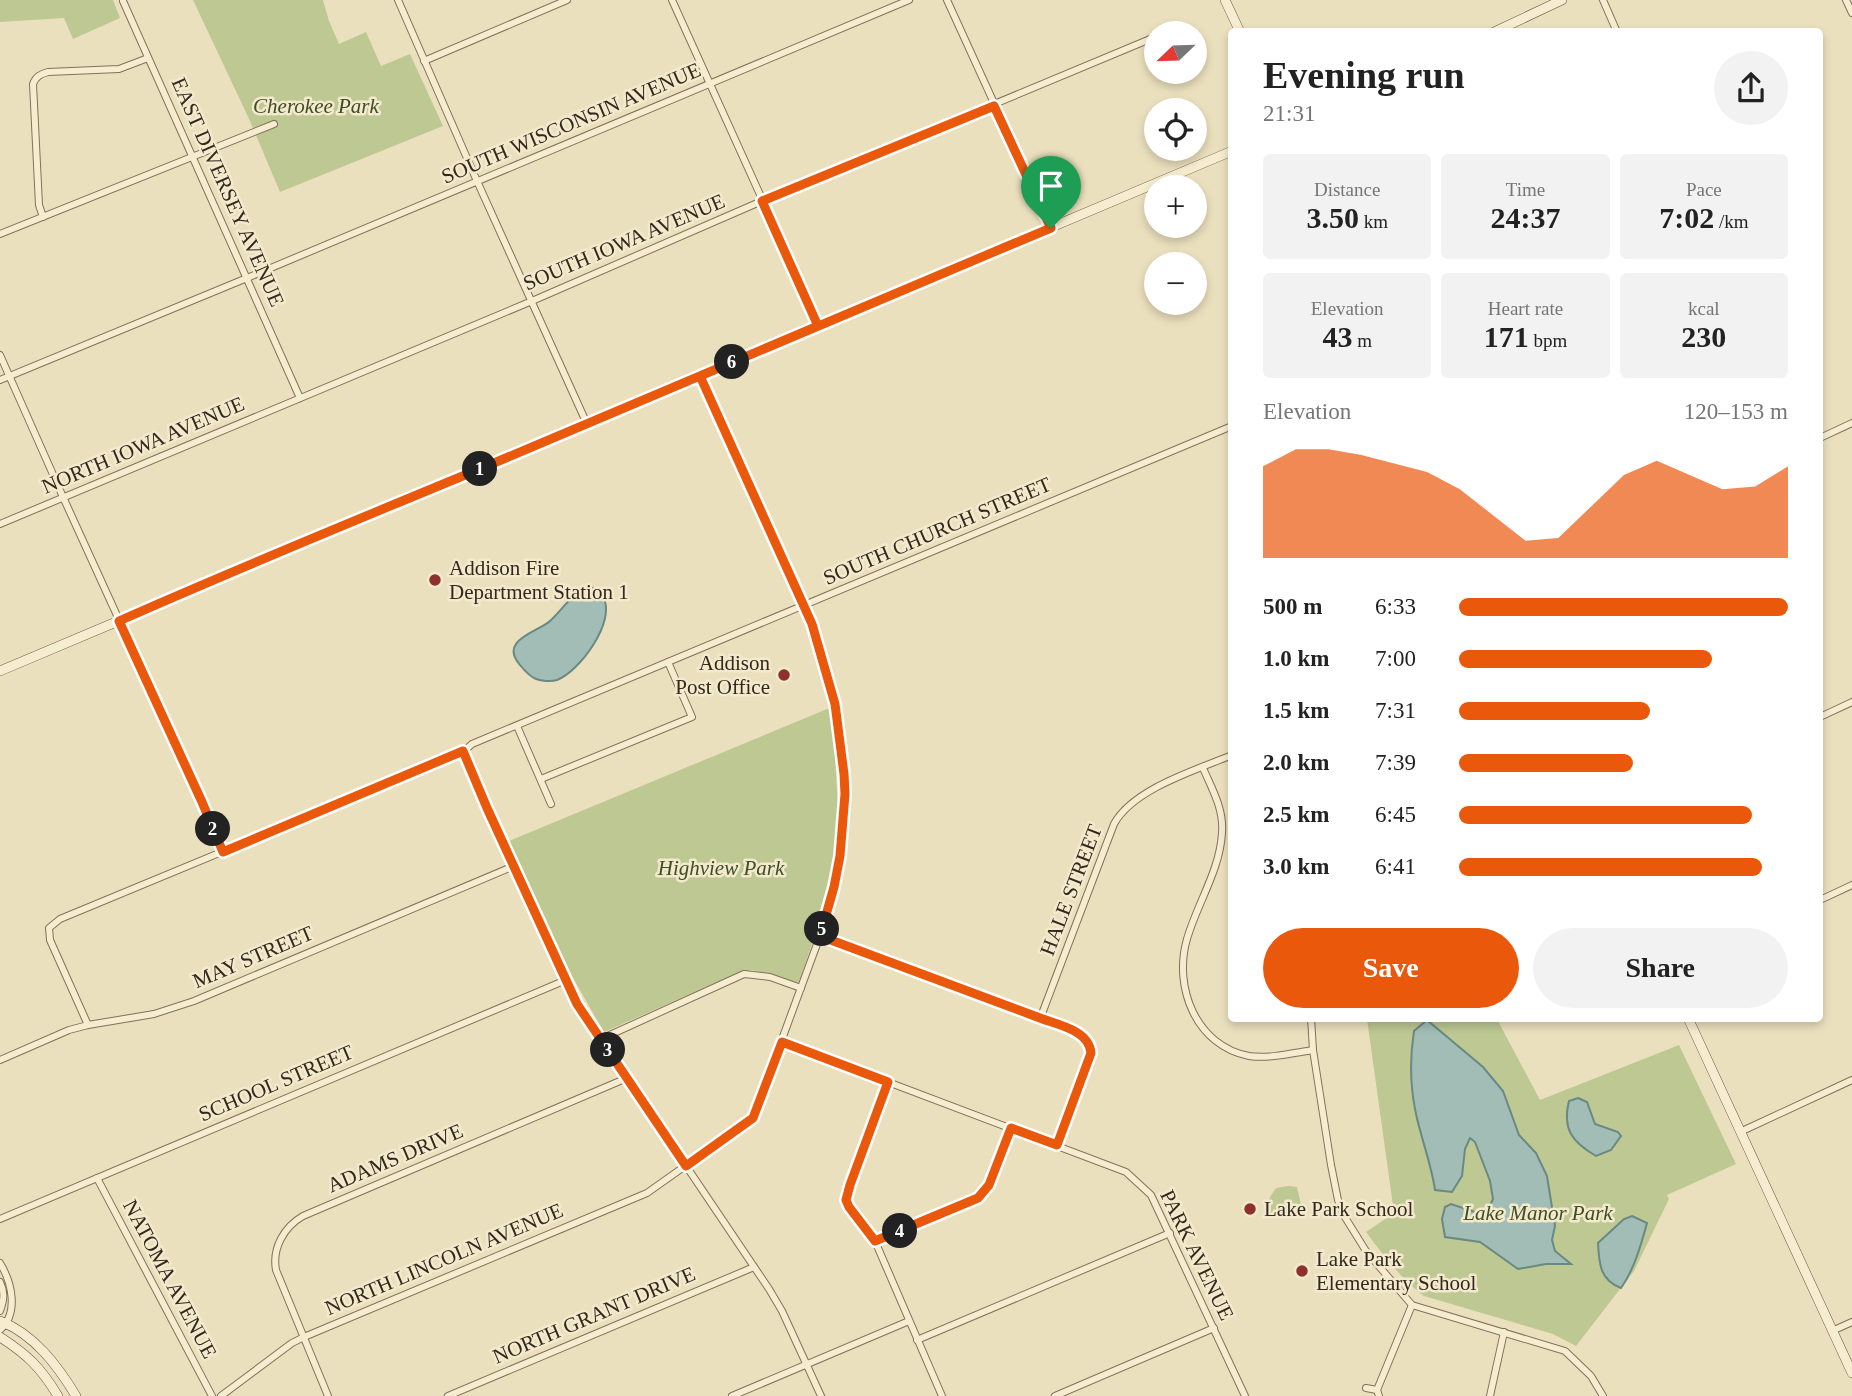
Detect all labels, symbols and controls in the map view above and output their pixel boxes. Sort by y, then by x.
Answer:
north arrow [1144,21,1208,84]
map controls [1144,21,1207,315]
button: share [1714,51,1788,125]
text: Evening run [1263,54,1465,96]
street label: SOUTH WISCONSIN AVENUE [438,57,704,189]
street label: EAST DIVERSEY AVENUE [167,74,289,310]
park label: Cherokee Park [253,94,380,118]
button: locate [1144,98,1207,161]
text: 21:31 [1263,101,1315,126]
pin [1021,156,1081,228]
icon: arrive [1032,167,1070,205]
button: + [1144,175,1207,238]
text: Distance [1314,179,1380,200]
text: Time [1506,179,1545,200]
text: Pace [1686,179,1722,200]
street label: SOUTH IOWA AVENUE [520,189,728,295]
text: 3.50 [1306,201,1359,234]
text: 24:37 [1490,201,1560,234]
text: 7:02 [1659,201,1714,234]
text: km [1359,211,1388,232]
text: /km [1714,211,1748,232]
button: − [1144,252,1207,315]
text: Elevation [1311,298,1384,319]
text: Heart rate [1488,298,1563,319]
text: kcal [1688,298,1720,319]
text: 43 [1322,320,1352,353]
text: 171 [1484,320,1529,353]
text: 230 [1681,320,1726,353]
text: m [1352,330,1372,351]
text: bpm [1529,330,1567,351]
pin: 6 [714,344,750,380]
text: 6 [727,351,736,372]
street label: NORTH IOWA AVENUE [38,391,248,499]
text: Elevation [1263,399,1351,424]
text: 120–153 m [1684,399,1788,424]
pin: 1 [462,452,498,486]
text: 1 [475,458,484,479]
street label: SOUTH CHURCH STREET [820,472,1055,590]
place label: Addison Fire Department Station 1 [449,556,629,604]
marker: Addison Fire Department Station 1 [427,572,443,588]
text: 500 m [1263,594,1322,619]
text: 6:33 [1375,594,1416,619]
text: 1.0 km [1263,646,1329,671]
text: 7:00 [1375,646,1416,671]
place label: Addison Post Office [675,651,770,699]
marker: Addison Post Office [776,667,792,683]
text: 1.5 km [1263,698,1329,723]
text: 7:31 [1375,698,1416,723]
text: 2.0 km [1263,750,1329,775]
text: 7:39 [1375,750,1416,775]
text: 2.5 km [1263,802,1329,827]
text: 6:45 [1375,802,1416,827]
pin: 2 [196,812,230,846]
text: 2 [208,818,217,839]
street label: HALE STREET [1035,821,1107,959]
text: 3.0 km [1263,854,1329,879]
text: 6:41 [1375,854,1416,879]
park label: Highview Park [657,856,785,880]
pin: 5 [804,912,840,946]
text: 5 [817,918,826,939]
street label: MAY STREET [189,921,317,993]
button: Save [1263,928,1519,1008]
button: Share [1533,928,1788,1008]
pin: 3 [590,1032,626,1068]
text: 3 [603,1039,612,1060]
street label: SCHOOL STREET [195,1040,357,1126]
street label: ADAMS DRIVE [323,1119,467,1197]
street label: PARK AVENUE [1155,1186,1239,1324]
street label: NATOMA AVENUE [118,1196,222,1362]
place label: Lake Park School [1264,1197,1413,1221]
street label: NORTH LINCOLN AVENUE [321,1198,567,1320]
marker: Lake Park School [1242,1201,1258,1217]
park label: Lake Manor Park [1462,1201,1613,1225]
pin: 4 [883,1214,918,1248]
text: 4 [895,1220,904,1241]
place label: Lake Park Elementary School [1316,1247,1477,1295]
street label: NORTH GRANT DRIVE [489,1261,699,1369]
marker: Lake Park Elementary School [1294,1263,1310,1279]

